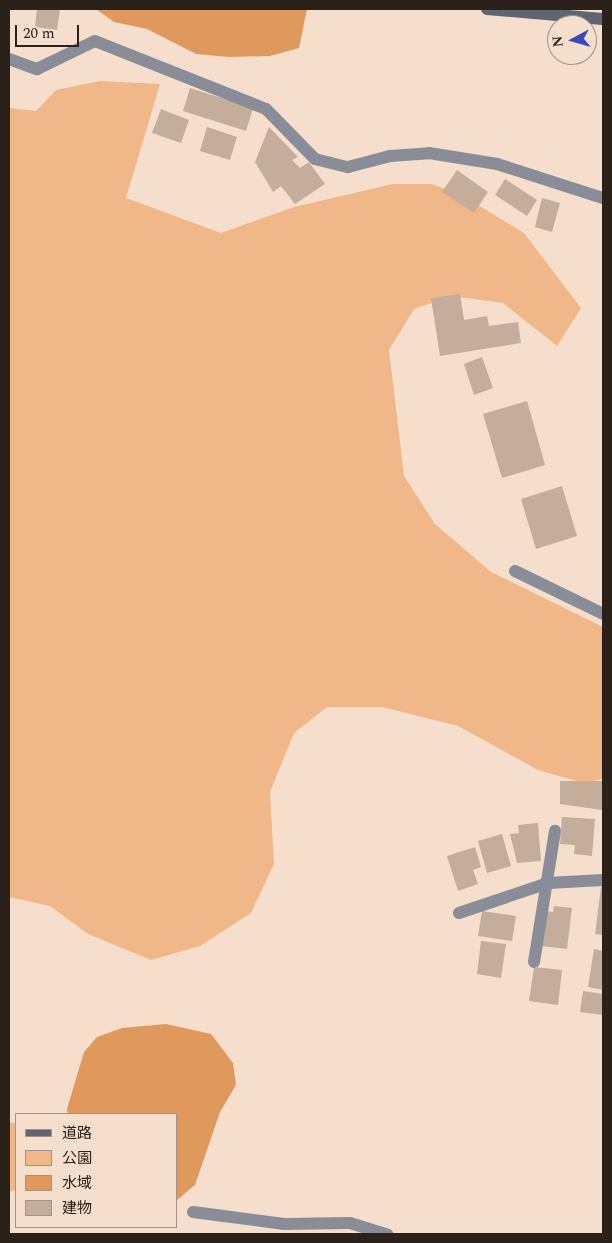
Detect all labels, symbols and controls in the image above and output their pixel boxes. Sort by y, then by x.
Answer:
scale bar [18,15,81,47]
north arrow [547,15,597,65]
text: 20 m [23,22,55,45]
text: N [547,35,569,48]
legend [15,1113,178,1228]
text: 道路 [62,1122,92,1145]
text: 公園 [62,1147,92,1170]
text: 水域 [62,1172,92,1195]
text: 建物 [62,1197,92,1220]

